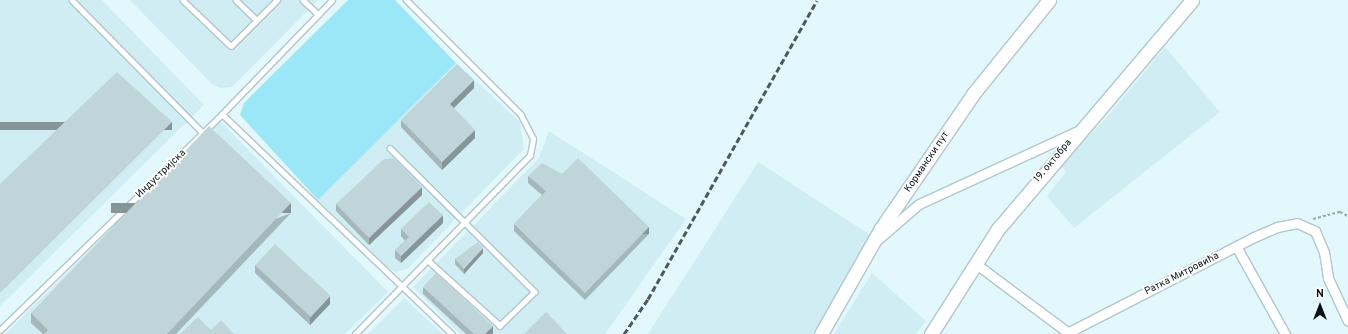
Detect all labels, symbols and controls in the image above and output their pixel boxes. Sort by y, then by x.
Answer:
street label: Кормански пут [902,129,952,195]
street label: 19. октобра [1032,137,1074,185]
street label: Индустријска [133,147,189,201]
street label: Ратка Митровића [1143,250,1221,298]
north arrow [1300,286,1340,326]
text: N [1316,287,1324,301]

